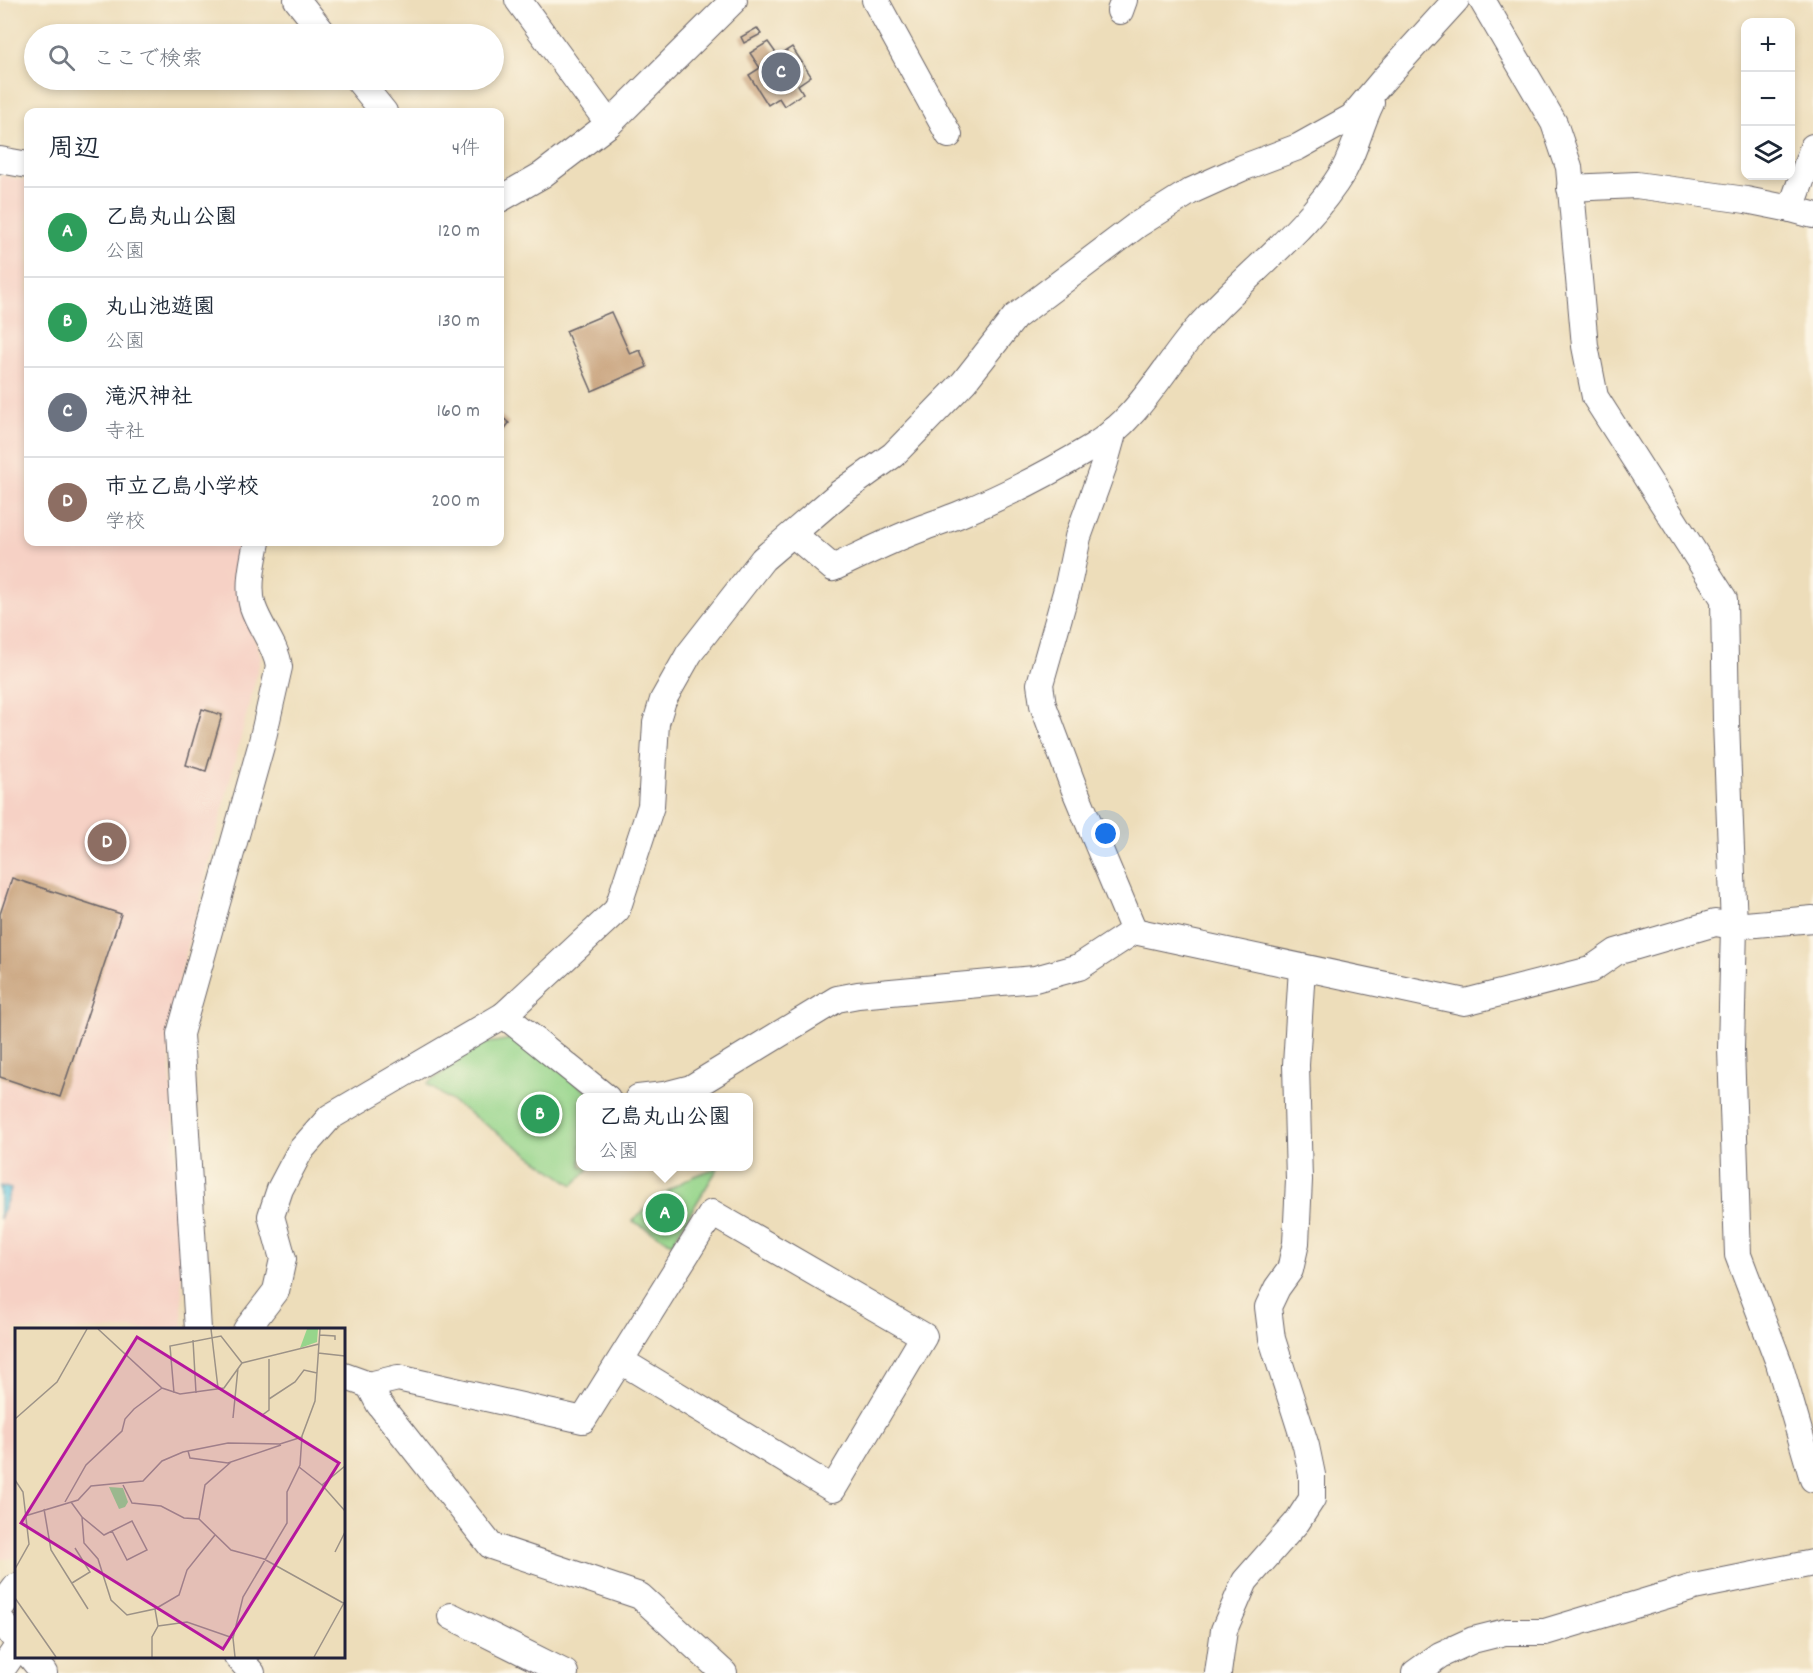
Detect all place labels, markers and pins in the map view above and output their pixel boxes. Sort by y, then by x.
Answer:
pin: C [762,50,800,94]
pin: D [88,820,126,864]
pin: B [520,1092,560,1136]
pin: A [646,1190,684,1236]

